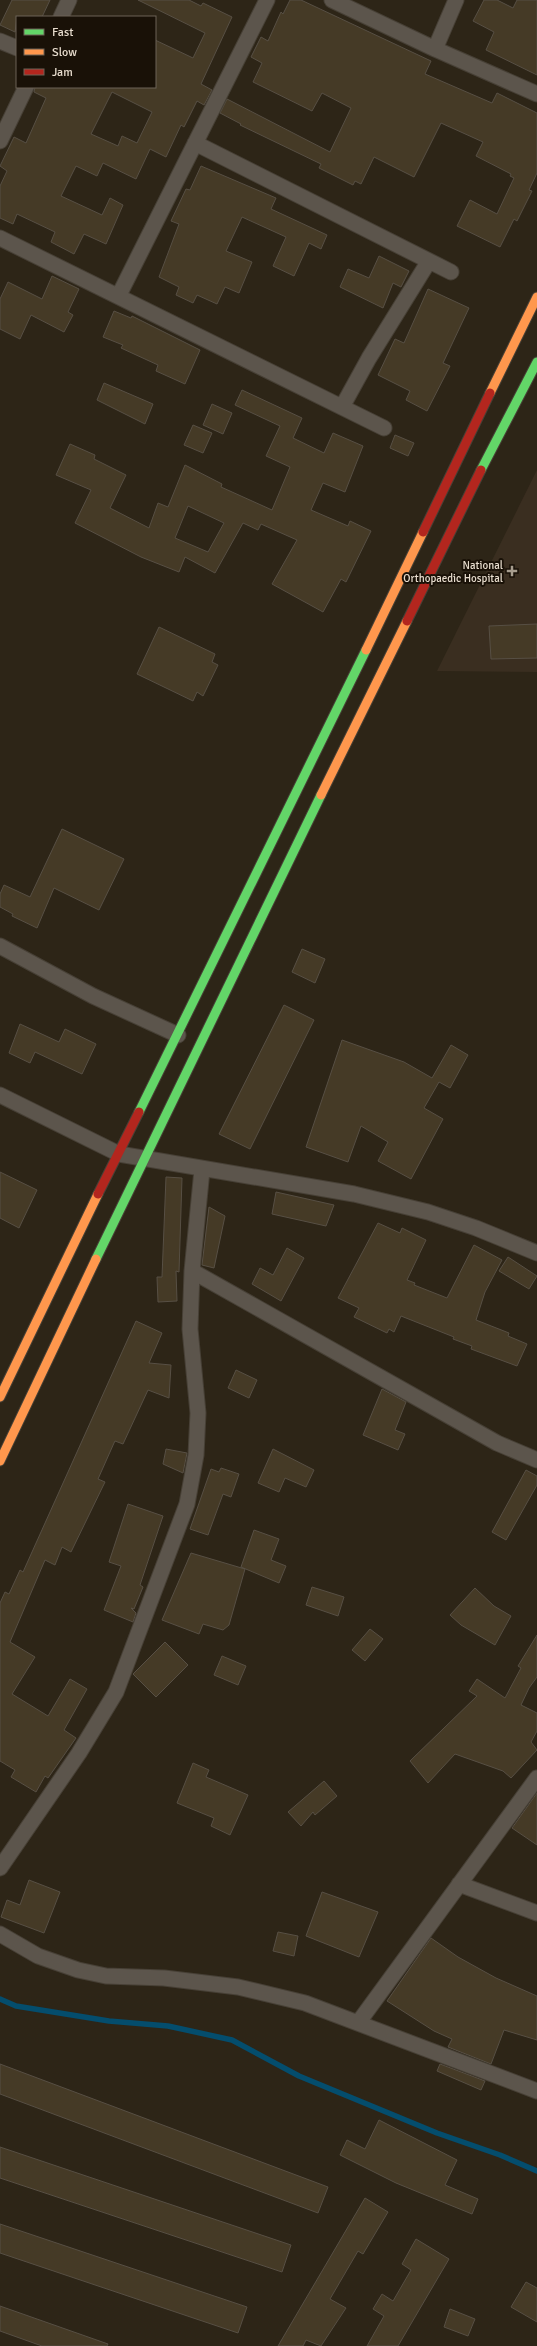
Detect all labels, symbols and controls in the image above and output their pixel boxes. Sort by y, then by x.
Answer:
legend [16,16,156,88]
text: Fast [52,25,73,40]
text: Slow [52,45,77,60]
text: Jam [52,65,73,80]
place label: National Orthopaedic Hospital [403,559,503,585]
marker: National Orthopaedic Hospital [506,565,518,577]

